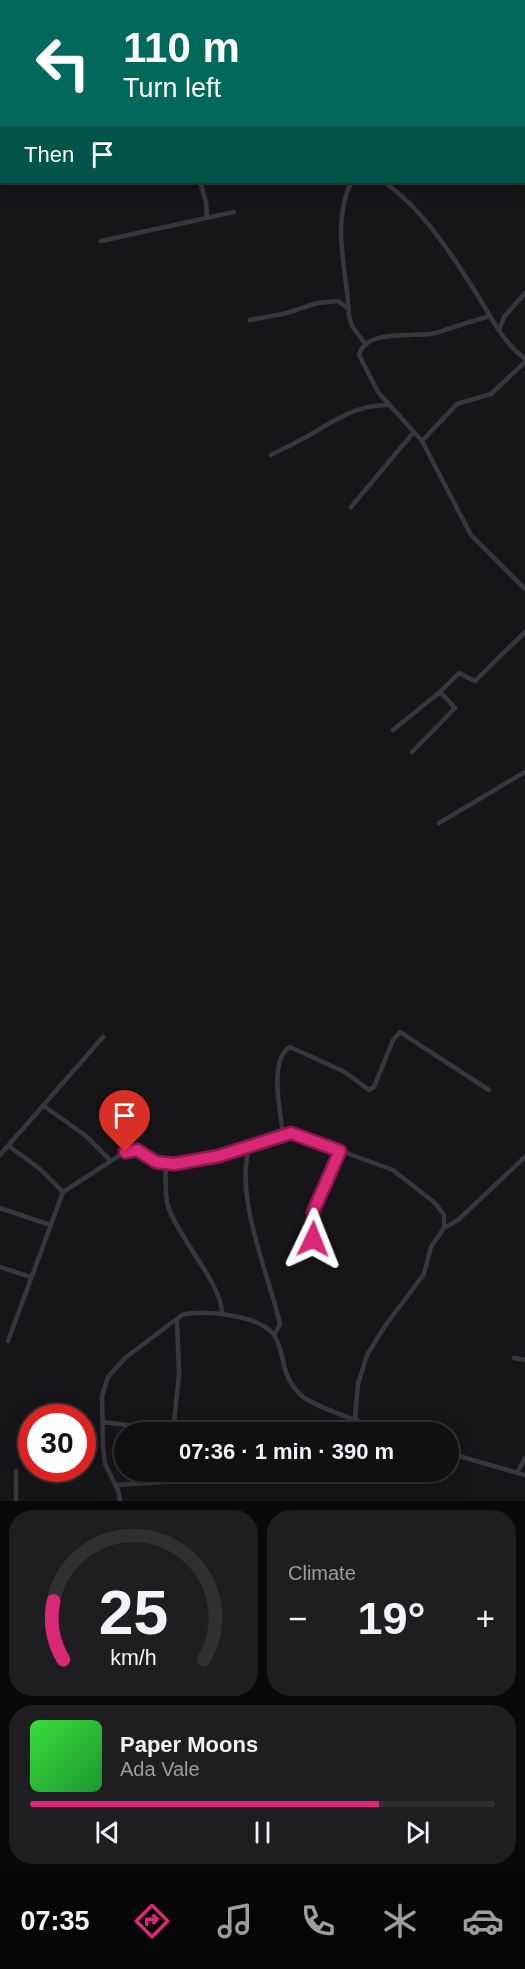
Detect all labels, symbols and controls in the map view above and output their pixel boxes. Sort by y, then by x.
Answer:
icon: left [24,24,102,102]
text: 110 m [123,24,240,71]
text: Turn left [123,73,221,103]
icon: arrive [86,138,119,171]
text: Then [24,142,74,167]
pin [99,1090,150,1152]
icon: arrive [108,1099,141,1132]
position arrow [281,1207,345,1271]
speed limit sign: 30 [18,1404,96,1482]
text: 07:36 · 1 min · 390 m [179,1439,394,1464]
text: Climate [288,1562,356,1584]
text: 25 [99,1578,168,1647]
text: 19° [357,1593,426,1644]
text: − [288,1600,307,1637]
text: + [476,1600,495,1637]
text: km/h [110,1646,157,1670]
text: Paper Moons [120,1732,258,1757]
text: Ada Vale [120,1758,200,1780]
icon: previous [91,1816,124,1849]
icon: pause [246,1816,279,1849]
icon: next [401,1816,434,1849]
icon: directions [131,1900,173,1942]
icon: music [214,1900,256,1942]
icon: phone [297,1900,339,1942]
icon: climate [379,1900,421,1942]
icon: car [462,1900,504,1942]
text: 07:35 [20,1906,90,1936]

